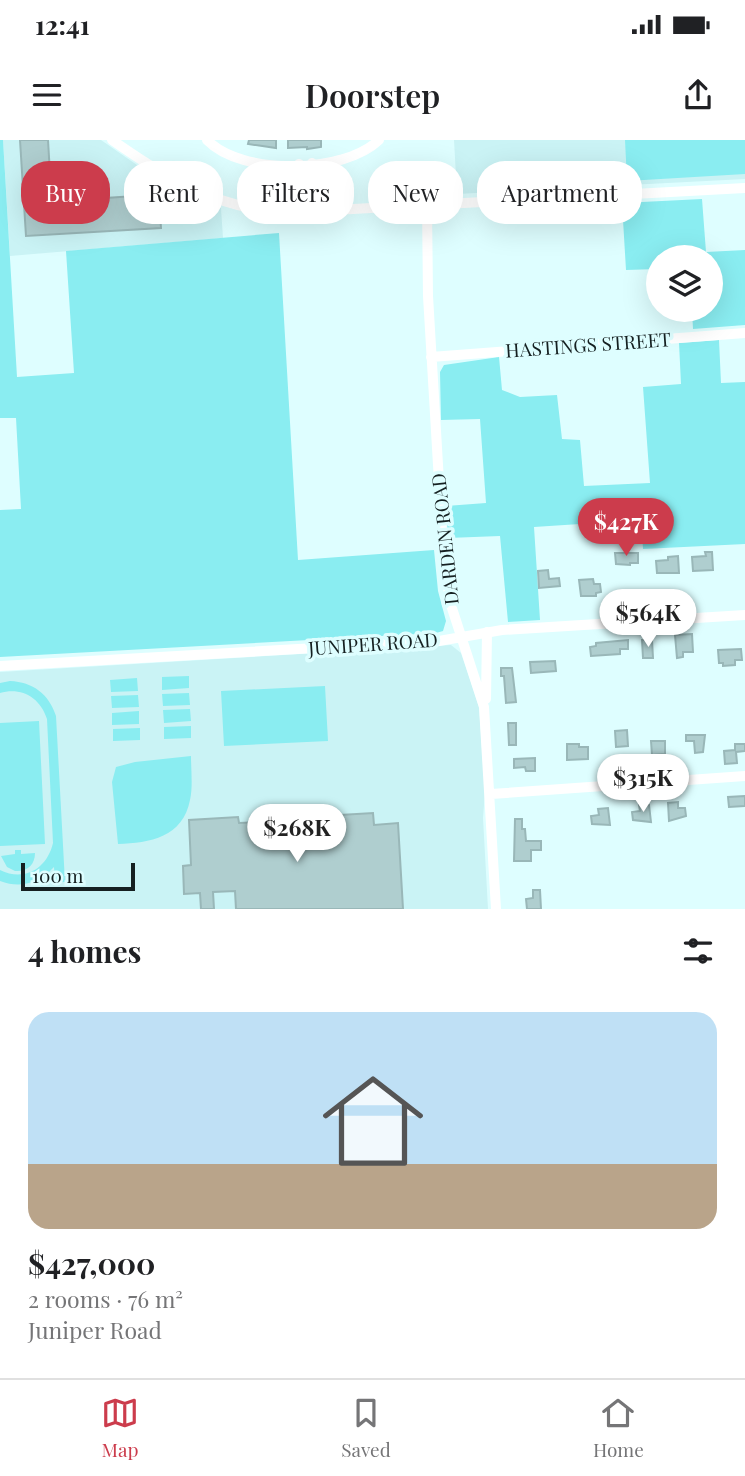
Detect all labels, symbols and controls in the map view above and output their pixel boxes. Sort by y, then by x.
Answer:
text: 12:41 [35,7,90,42]
text: Doorstep [305,73,440,116]
icon: menu [28,76,66,114]
icon: share [679,76,717,114]
chip: Buy [21,161,110,224]
chip: Rent [124,161,223,224]
chip: Filters [237,161,354,224]
chip: New [368,161,463,224]
chip: Apartment [477,161,642,224]
map controls [646,245,723,322]
button: layers [646,245,723,322]
street label: HASTINGS STREET [504,325,672,363]
street label: DARDEN ROAD [424,472,464,606]
pin: $427K [577,498,675,558]
text: $427K [594,505,658,536]
pin: $564K [599,589,697,649]
text: $564K [615,596,681,627]
street label: JUNIPER ROAD [306,626,439,661]
pin: $315K [594,754,692,814]
text: $315K [613,761,673,792]
pin: $268K [248,804,346,864]
text: $268K [263,811,331,842]
scale bar [21,860,135,892]
text: 100 m [32,862,83,888]
text: 4 homes [28,931,141,971]
icon: filters [679,932,717,970]
icon: home [310,1058,436,1184]
text: $427,000 [28,1243,155,1283]
text: 2 rooms · 76 m² [28,1283,183,1314]
text: Juniper Road [28,1314,162,1345]
tab: Map [101,1394,139,1462]
tab: Saved [341,1394,391,1462]
tab: Home [593,1394,644,1462]

